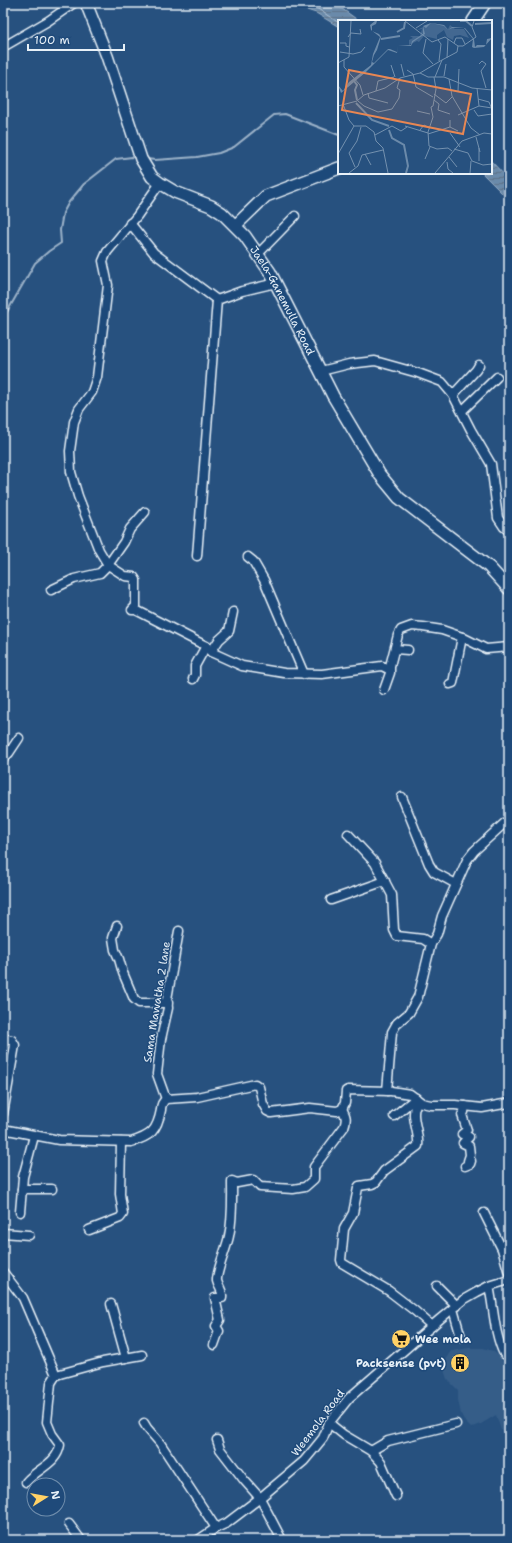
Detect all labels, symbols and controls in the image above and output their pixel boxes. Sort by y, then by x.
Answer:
inset map [338,20,492,174]
scale bar [28,26,124,52]
text: 100 m [34,32,70,48]
street label: Jaela-Ganemulla Road [247,243,318,358]
street label: Sama Mawatha 2 lane [140,940,174,1064]
supermarket icon: Wee mola [390,1328,412,1350]
place label: Wee mola [415,1332,471,1347]
building icon: Packsense (pvt) [449,1352,471,1374]
place label: Packsense (pvt) [356,1356,446,1371]
street label: Weemola Road [288,1387,348,1459]
north arrow [26,1477,66,1517]
text: N [47,1489,64,1501]

